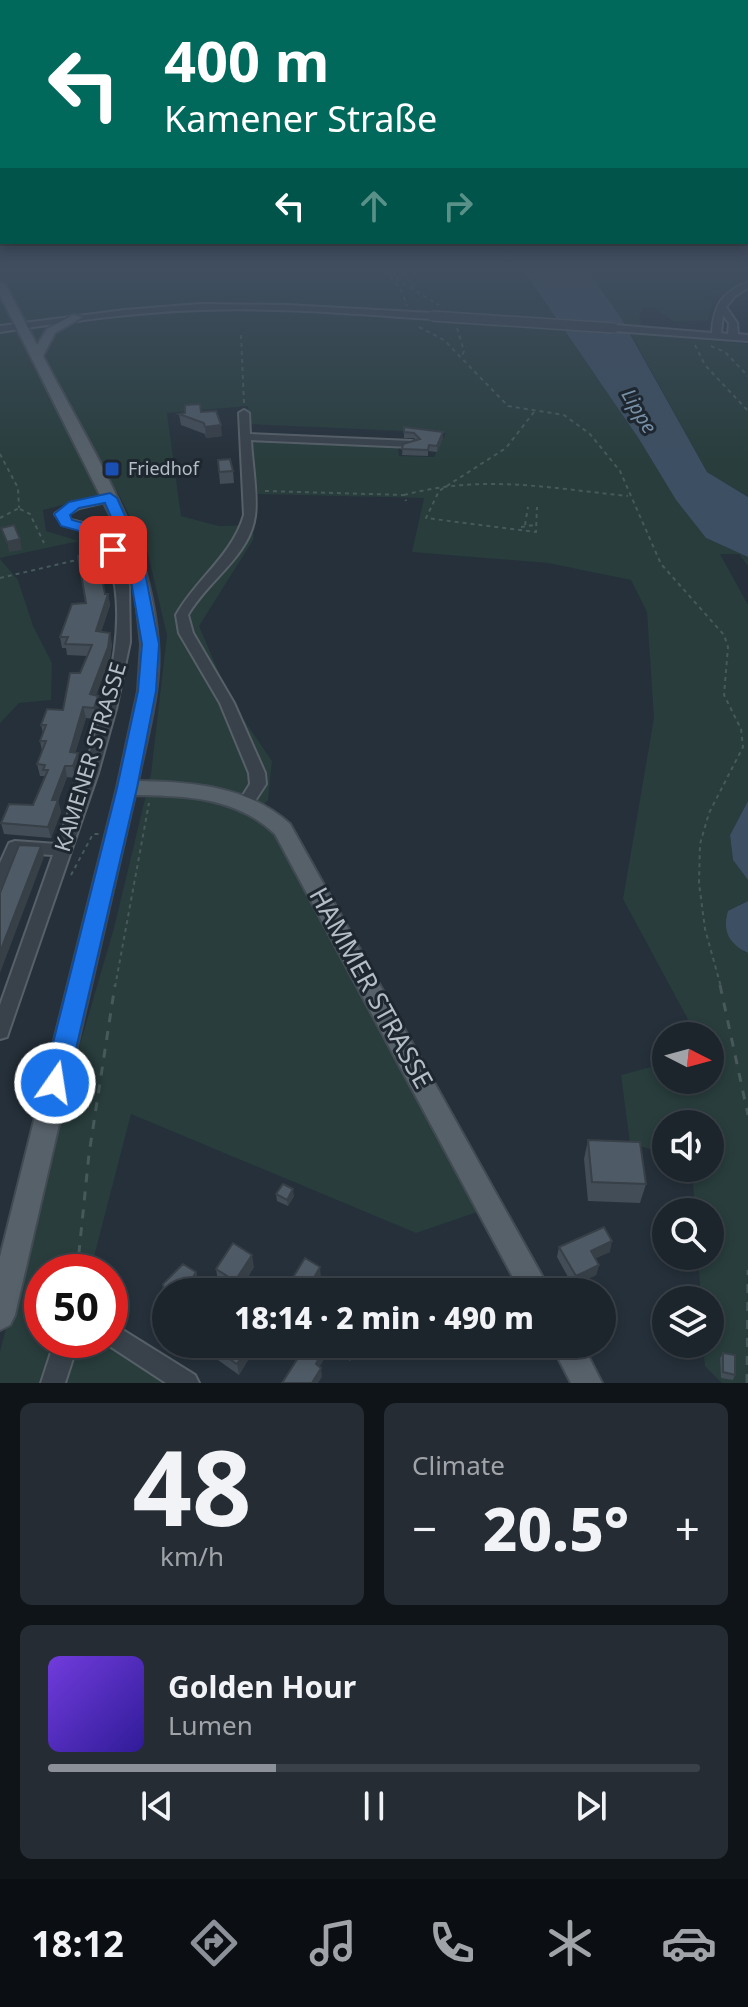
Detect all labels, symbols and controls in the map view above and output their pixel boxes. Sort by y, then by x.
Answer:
text: 400 m [164,22,329,98]
icon: left [32,32,136,136]
text: Kamener Straße [164,94,437,143]
icon: left [268,184,312,228]
icon: ahead [352,184,396,228]
icon: right [436,184,480,228]
water label: Lippe [616,383,663,438]
place label: Friedhof [128,456,200,480]
marker: Friedhof [103,460,121,478]
pin [79,516,147,584]
icon: arrive [91,528,135,572]
street label: KAMENER STRASSE [46,658,132,855]
street label: HAMMER STRASSE [302,880,442,1095]
north arrow [652,1022,724,1094]
map controls [652,1022,724,1358]
position arrow [13,1041,97,1125]
button: sound [652,1110,724,1182]
button: search [652,1198,724,1270]
speed limit sign: 50 [24,1254,128,1358]
button: layers [652,1286,724,1358]
text: 18:14 · 2 min · 490 m [234,1297,534,1338]
text: 48 [133,1415,251,1556]
text: Climate [412,1447,505,1483]
text: 20.5° [483,1487,629,1569]
text: − [412,1498,437,1558]
text: + [675,1498,700,1558]
text: km/h [160,1538,224,1574]
text: Golden Hour [168,1666,356,1707]
text: Lumen [168,1707,253,1743]
icon: previous [135,1784,179,1828]
icon: pause [352,1784,396,1828]
icon: next [569,1784,613,1828]
icon: directions [186,1915,242,1971]
icon: music [305,1915,361,1971]
icon: phone [424,1915,480,1971]
icon: climate [542,1915,598,1971]
icon: car [661,1915,717,1971]
text: 18:12 [31,1919,124,1968]

